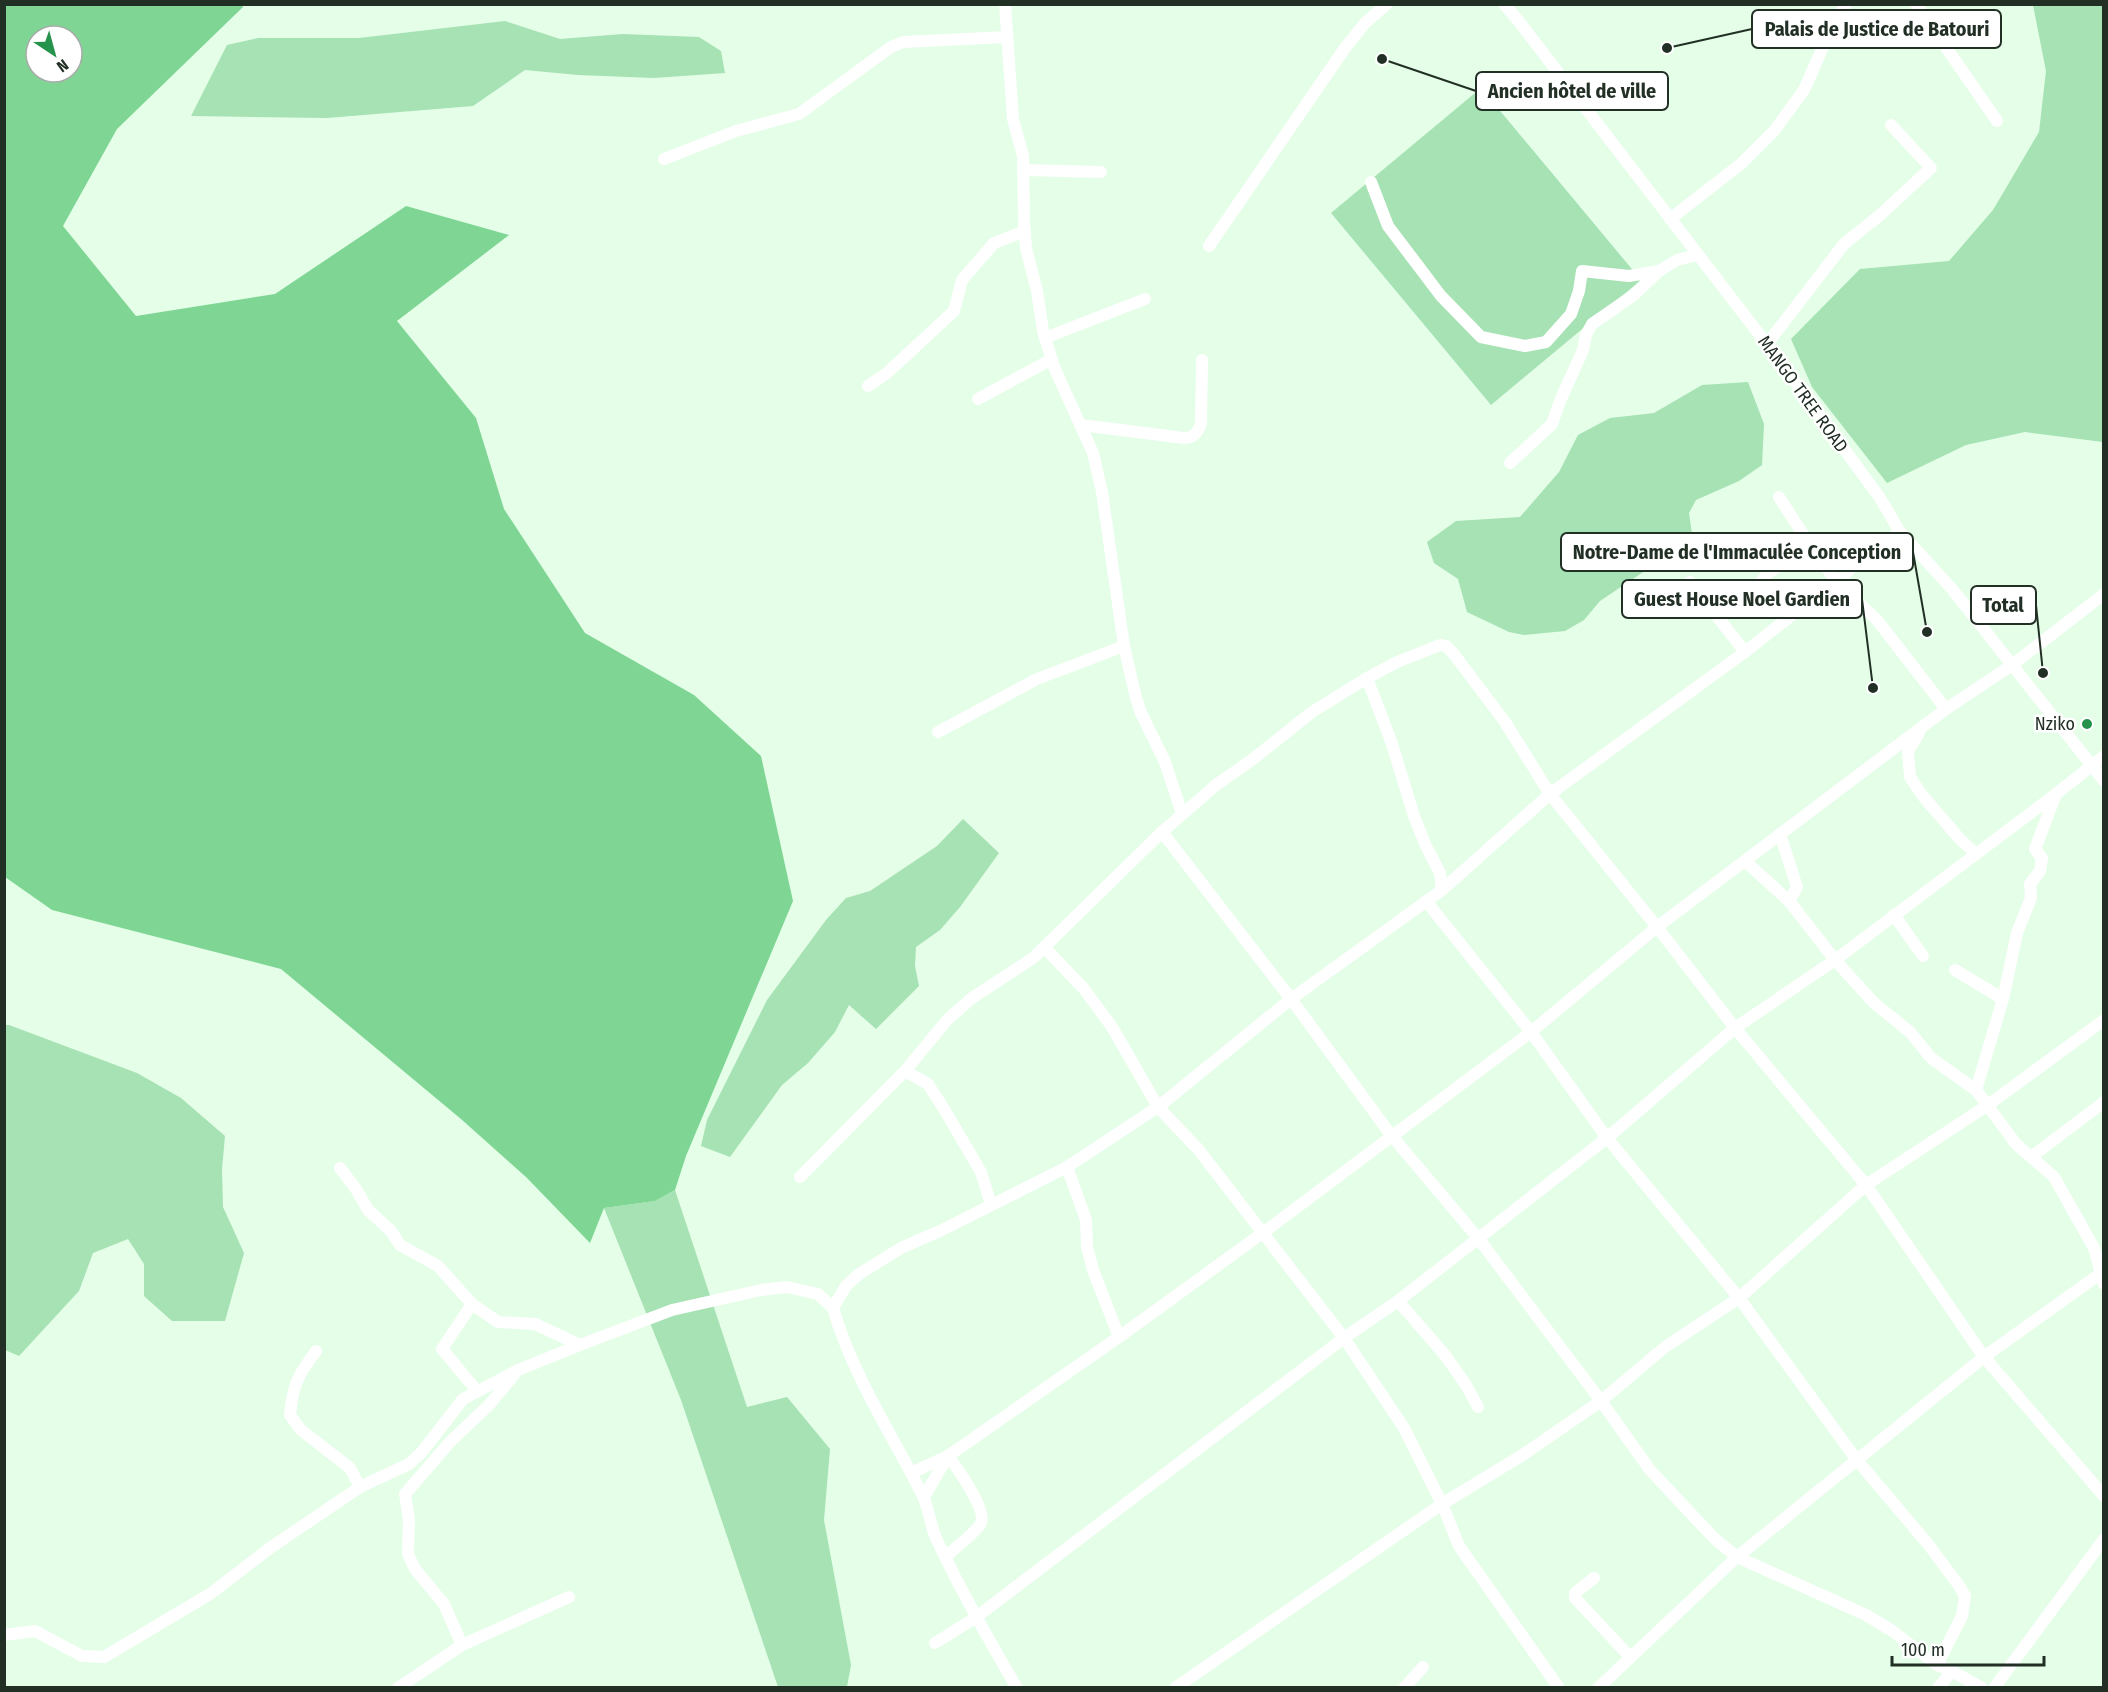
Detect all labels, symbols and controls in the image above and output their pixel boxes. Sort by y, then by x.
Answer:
callout: Palais de Justice de Batouri [1752,10,2001,48]
text: Palais de Justice de Batouri [1765,17,1989,41]
north arrow [24,24,84,84]
text: N [53,55,72,76]
callout: Ancien hôtel de ville [1476,72,1668,110]
text: Ancien hôtel de ville [1487,79,1656,103]
street label: MANGO TREE ROAD [1753,331,1853,457]
callout: Notre-Dame de l'Immaculée Conception [1561,533,1913,571]
text: Notre-Dame de l'Immaculée Conception [1573,540,1901,564]
callout: Guest House Noel Gardien [1622,580,1862,618]
callout: Total [1971,586,2036,624]
text: Guest House Noel Gardien [1634,587,1850,611]
text: Total [1982,593,2024,617]
place label: Nziko [2035,713,2075,735]
marker: Nziko [2080,717,2094,731]
scale bar [1892,1629,2044,1667]
text: 100 m [1901,1639,1945,1661]

